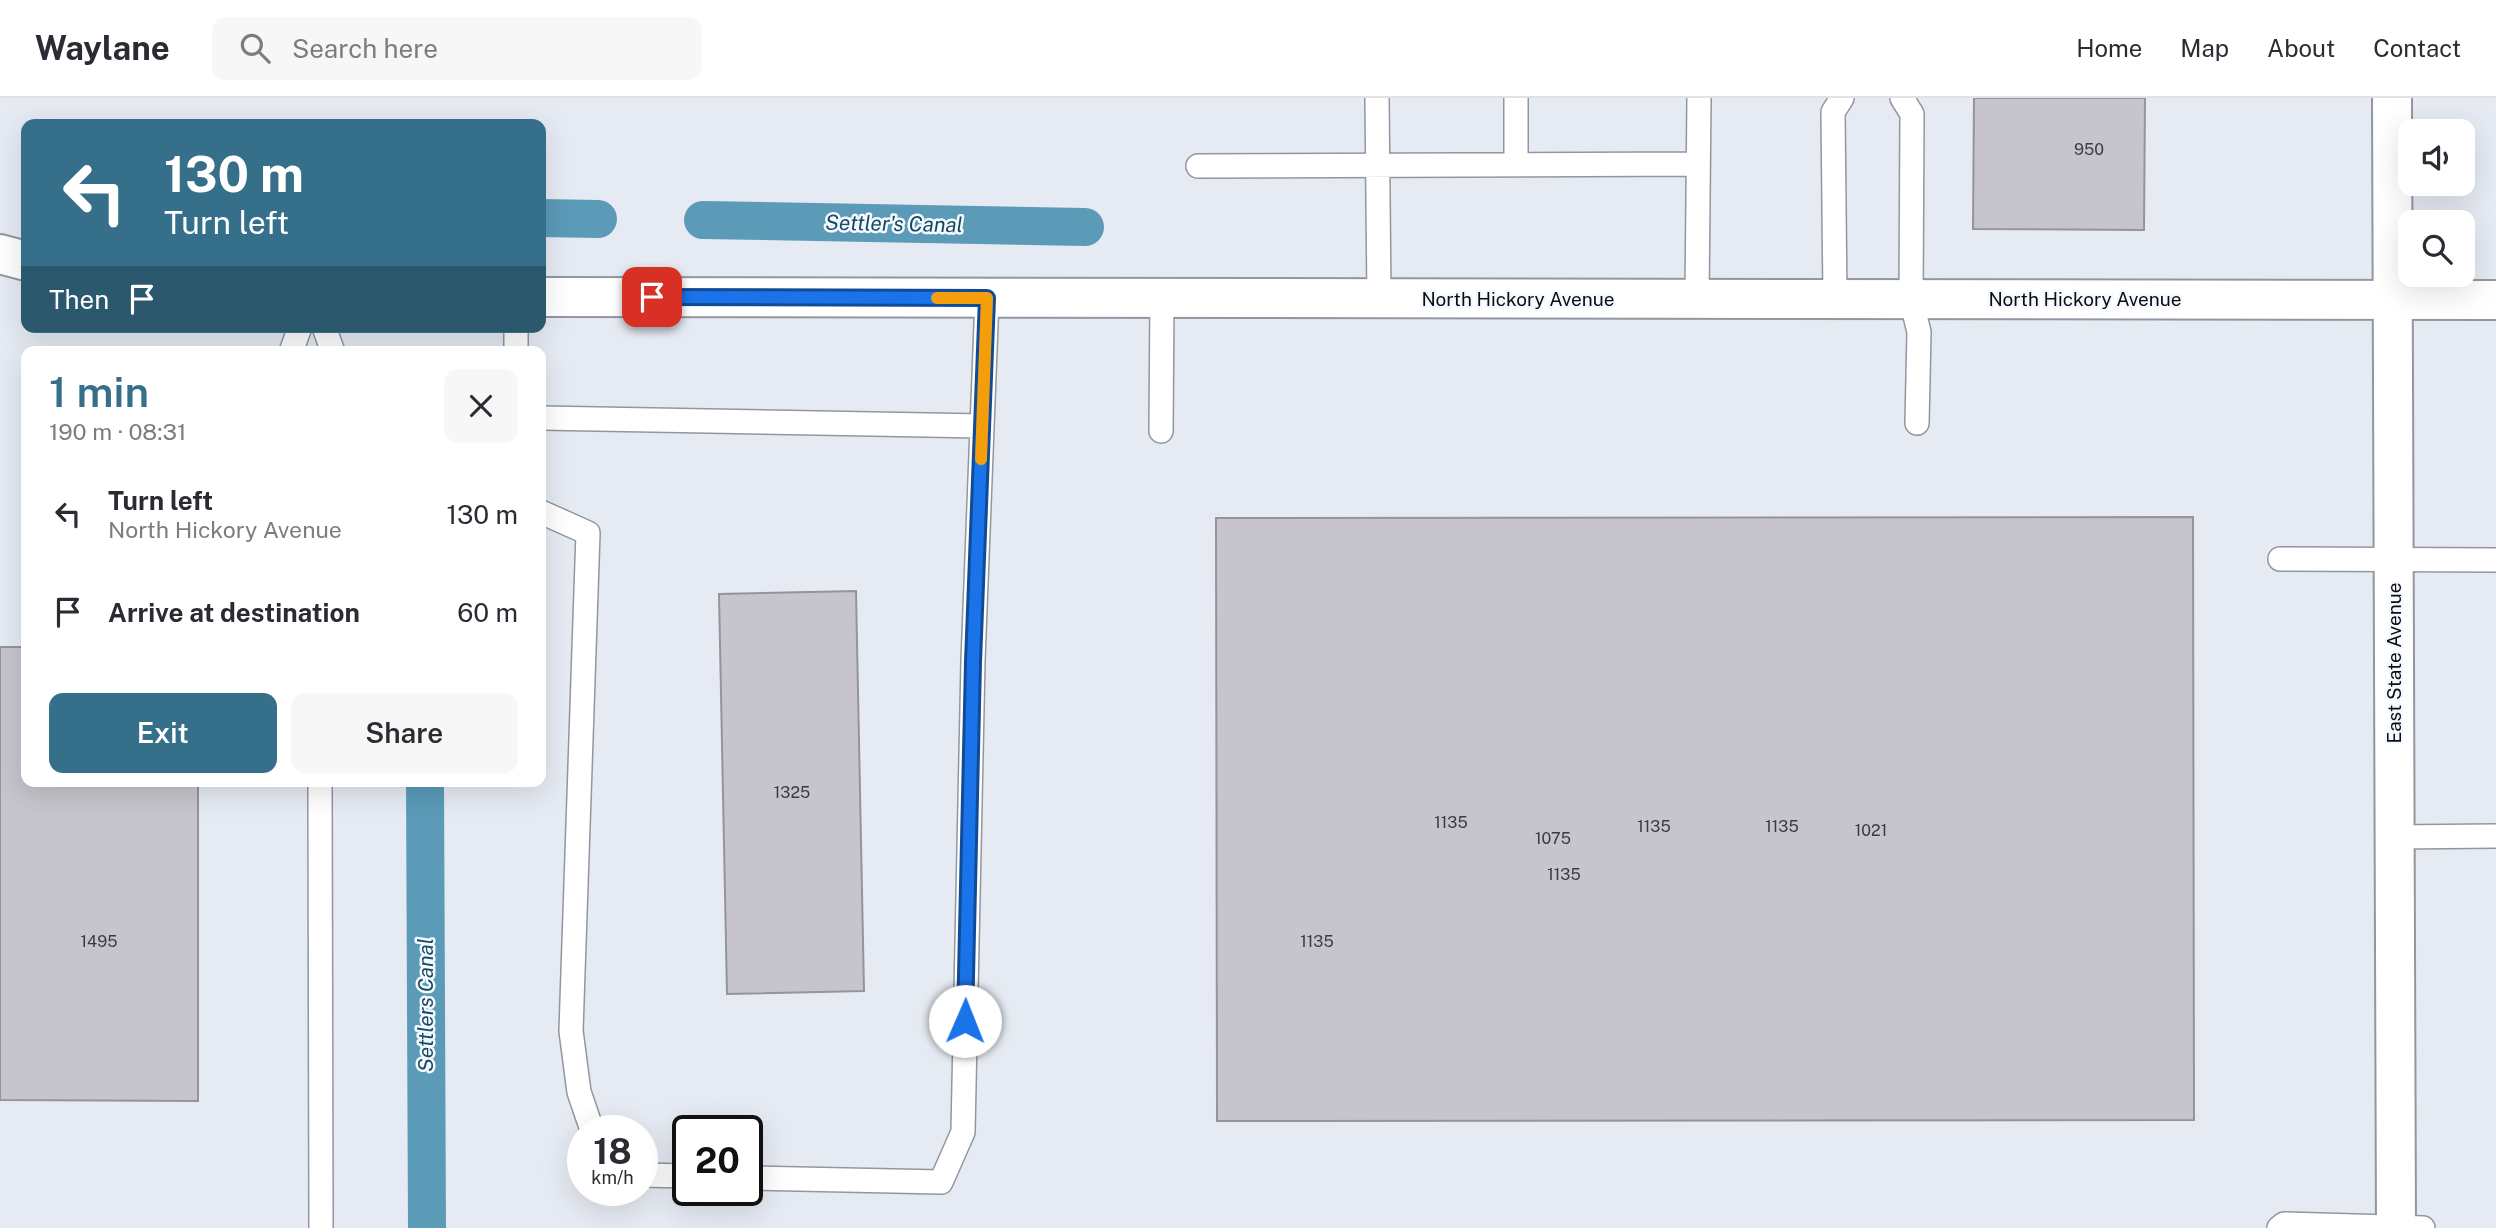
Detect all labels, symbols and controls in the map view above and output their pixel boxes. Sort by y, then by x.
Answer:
search box [212,17,702,80]
text: Waylane [35,29,170,67]
icon: search [236,29,274,67]
text: Search here [292,33,438,64]
text: Home [2076,34,2142,62]
text: Map [2180,34,2229,62]
text: About [2267,34,2335,62]
text: Contact [2373,34,2461,62]
map controls [2398,119,2475,287]
button: sound [2398,119,2475,196]
house number: 950 [2074,140,2104,159]
text: 130 m [164,145,304,203]
icon: left [49,147,140,238]
text: Turn left [164,204,289,241]
water label: Settler's Canal [825,210,963,237]
button: search [2398,210,2475,287]
pin [622,267,682,327]
icon: arrive [633,278,671,316]
icon: arrive [123,280,161,318]
text: Then [49,284,109,315]
street label: North Hickory Avenue [1421,288,1615,310]
street label: North Hickory Avenue [1988,288,2182,310]
text: 1 min [49,367,149,416]
button: close [444,369,518,443]
text: 190 m · 08:31 [49,418,186,445]
text: Turn left [108,485,213,516]
icon: left [49,495,87,533]
text: 130 m [446,499,518,530]
text: North Hickory Avenue [108,516,342,543]
street label: East State Avenue [2383,583,2405,743]
icon: arrive [49,593,87,631]
text: Arrive at destination [108,597,360,628]
text: 60 m [457,597,518,628]
button: Exit [49,693,277,773]
button: Share [291,693,518,773]
house number: 1325 [774,783,810,802]
house number: 1135 [1434,813,1468,832]
house number: 1135 [1637,817,1671,836]
house number: 1135 [1765,817,1799,836]
house number: 1021 [1855,821,1887,840]
house number: 1075 [1535,829,1571,848]
house number: 1135 [1547,865,1581,884]
house number: 1495 [81,932,117,951]
house number: 1135 [1300,932,1334,951]
water label: Settlers Canal [413,938,438,1072]
position arrow [928,984,1002,1058]
speed limit sign: 20 [672,1115,763,1206]
text: 18 [593,1131,632,1172]
text: km/h [591,1167,634,1188]

